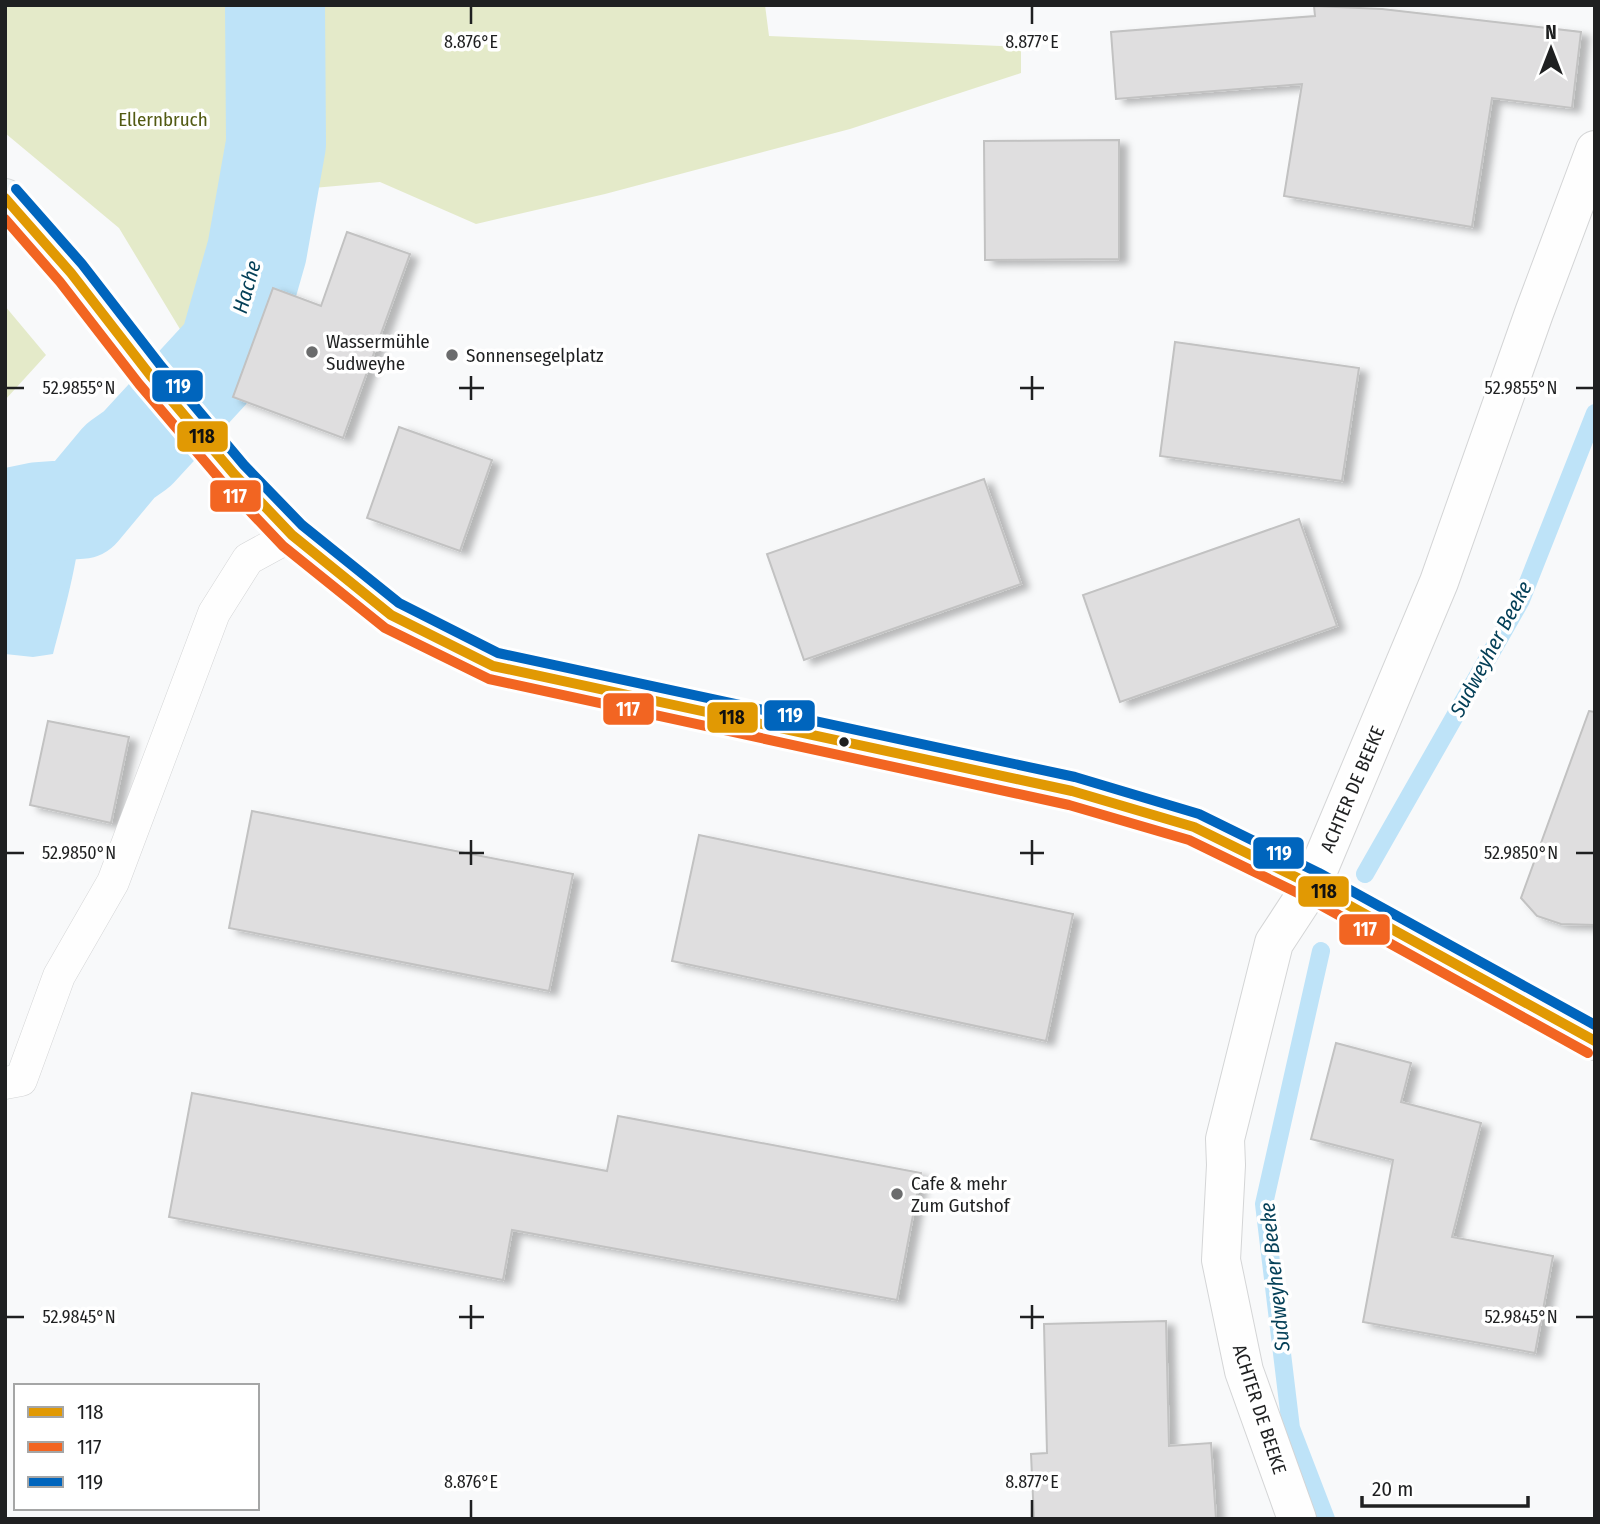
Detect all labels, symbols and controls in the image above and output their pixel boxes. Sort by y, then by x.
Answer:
north arrow [1516,14,1586,84]
text: N [1545,21,1557,44]
text: 8.876°E [444,31,498,53]
text: 8.877°E [1005,31,1059,53]
park label: Ellernbruch [118,108,208,131]
water label: Hache [227,258,267,316]
place label: Wassermühle Sudweyhe [326,330,430,375]
marker: Wassermühle Sudweyhe [304,344,320,360]
place label: Sonnensegelplatz [466,344,604,367]
marker: Sonnensegelplatz [444,347,460,363]
line badge: 119 [151,369,204,403]
text: 119 [165,375,191,398]
text: 52.9855°N [43,377,115,399]
text: 52.9855°N [1485,377,1557,399]
line badge: 118 [176,420,229,453]
text: 118 [189,425,215,448]
line badge: 117 [209,479,262,513]
text: 117 [223,485,247,508]
water label: Sudweyher Beeke [1444,577,1538,722]
line badge: 117 [602,692,655,726]
text: 117 [616,698,640,721]
line badge: 119 [763,699,816,732]
line badge: 118 [706,701,759,734]
text: 119 [777,704,803,727]
text: 118 [719,706,745,729]
street label: ACHTER DE BEEKE [1315,722,1389,856]
unlabelled marker [837,735,851,749]
line badge: 119 [1252,836,1305,870]
text: 52.9850°N [42,842,116,864]
text: 119 [1266,842,1292,865]
text: 52.9850°N [1484,842,1558,864]
line badge: 118 [1297,875,1350,908]
text: 118 [1311,880,1337,903]
line badge: 117 [1338,913,1391,946]
text: 117 [1353,918,1377,941]
place label: Cafe & mehr Zum Gutshof [911,1172,1011,1217]
marker: Cafe & mehr Zum Gutshof [889,1186,905,1202]
water label: Sudweyher Beeke [1254,1201,1296,1354]
text: 52.9845°N [42,1306,116,1328]
text: 52.9845°N [1484,1306,1558,1328]
street label: ACHTER DE BEEKE [1228,1341,1291,1477]
legend [14,1384,259,1510]
text: 118 [77,1399,104,1425]
text: 117 [77,1434,102,1460]
scale bar [1362,1464,1528,1508]
text: 119 [77,1469,103,1495]
text: 8.876°E [444,1471,498,1493]
text: 8.877°E [1005,1471,1059,1493]
text: 20 m [1372,1476,1413,1502]

